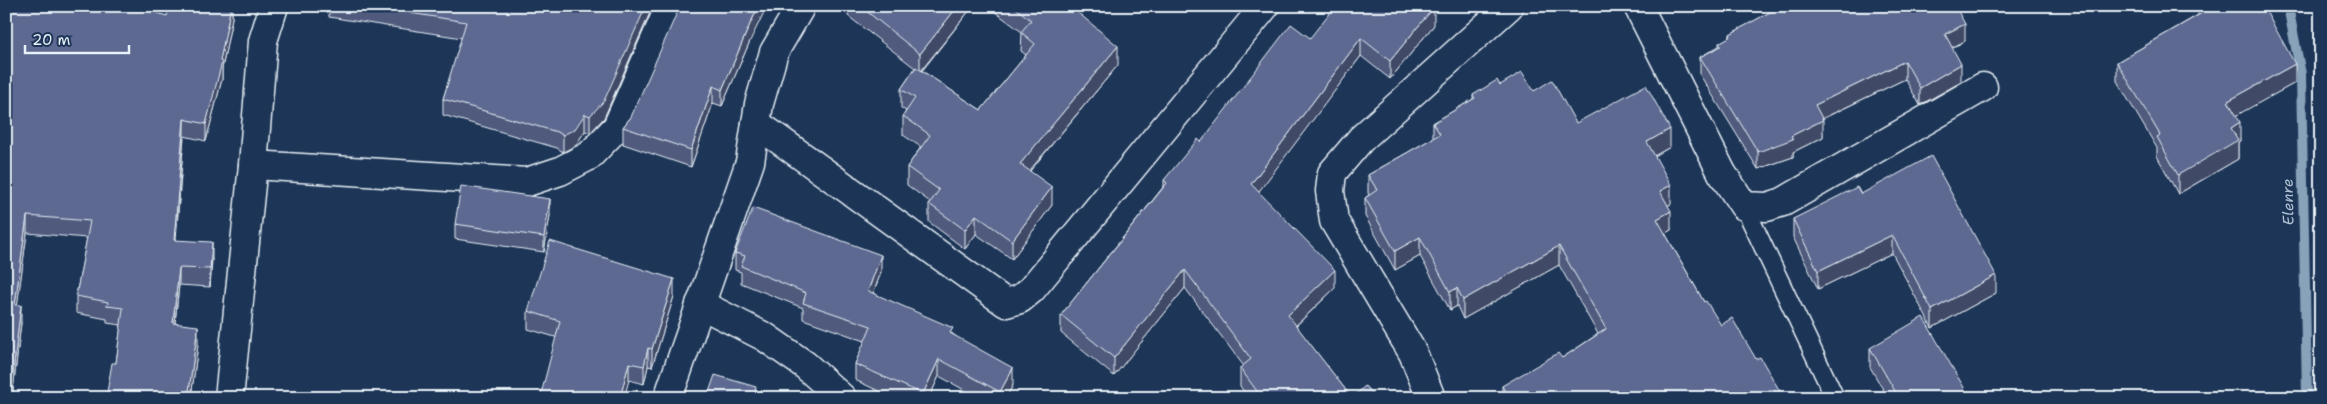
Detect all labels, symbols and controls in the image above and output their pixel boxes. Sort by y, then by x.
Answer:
scale bar [25,22,129,54]
text: 20 m [32,30,71,50]
water label: Elenre [2278,178,2298,226]

